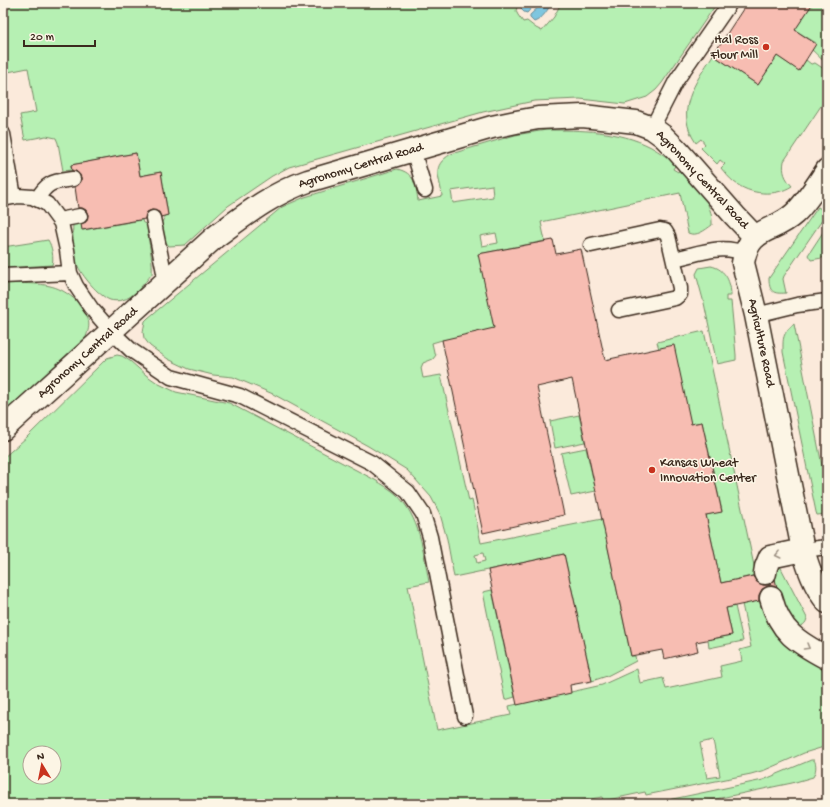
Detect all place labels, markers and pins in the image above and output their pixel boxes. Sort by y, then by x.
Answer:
place label: Hal Ross Flour Mill [709,33,759,63]
marker: Hal Ross Flour Mill [761,42,771,52]
place label: Kansas Wheat Innovation Center [660,456,757,486]
marker: Kansas Wheat Innovation Center [647,465,657,475]

